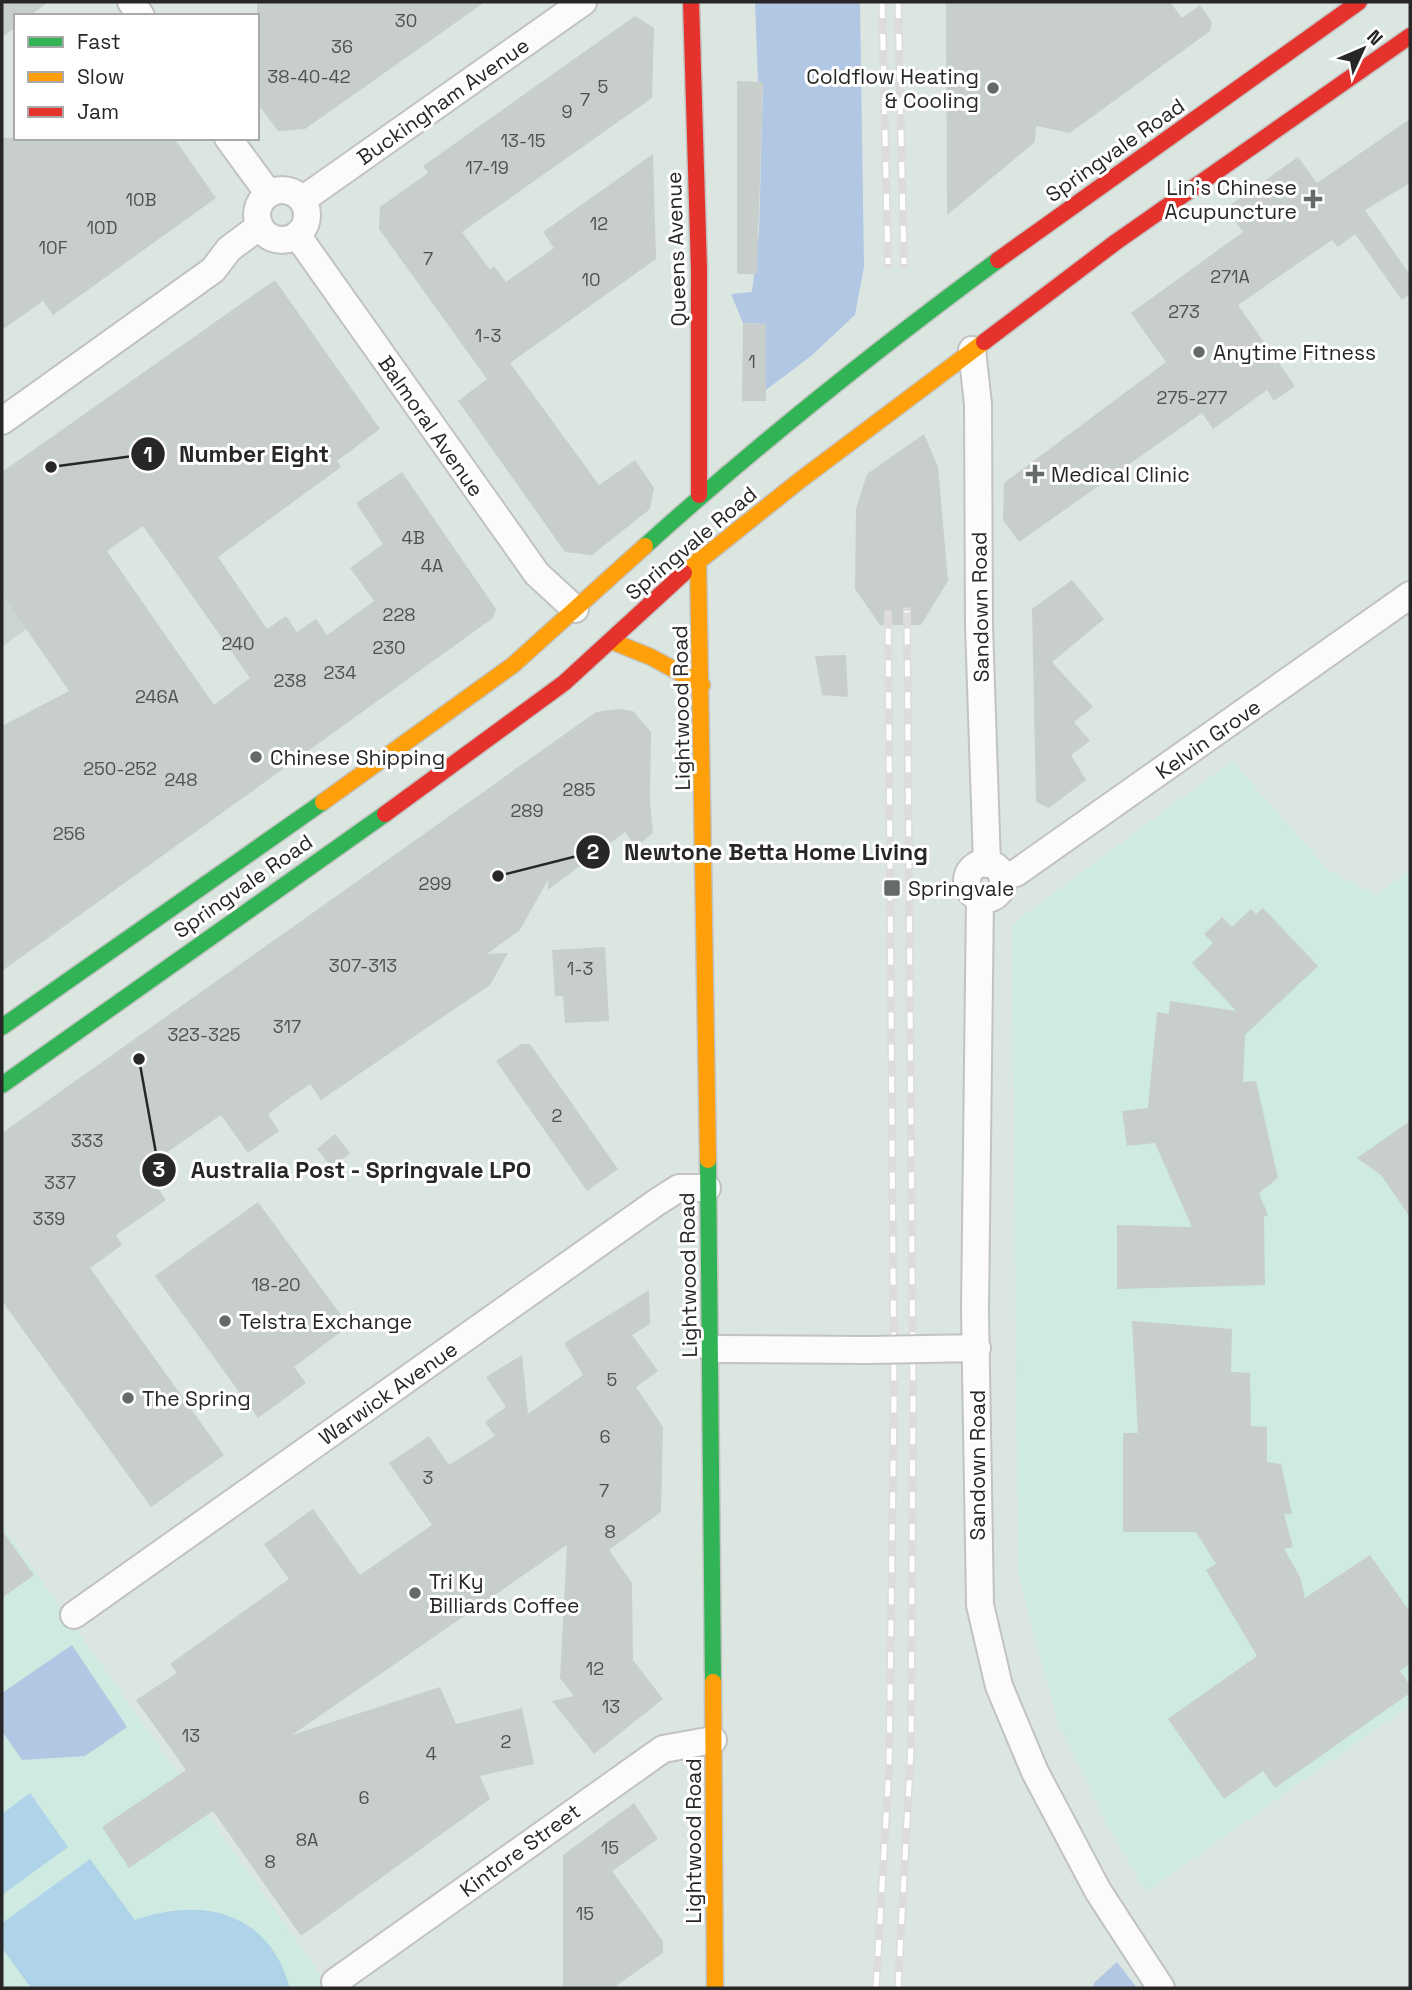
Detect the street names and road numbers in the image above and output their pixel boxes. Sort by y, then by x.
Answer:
street label: Buckingham Avenue [352,31,534,171]
street label: Springvale Road [1040,92,1190,208]
street label: Queens Avenue [660,171,692,327]
street label: Balmoral Avenue [372,350,490,502]
street label: Springvale Road [620,480,762,606]
street label: Sandown Road [965,531,995,683]
street label: Lightwood Road [666,625,696,791]
street label: Kelvin Grove [1150,693,1266,785]
street label: Springvale Road [168,828,318,944]
street label: Lightwood Road [673,1192,703,1358]
street label: Warwick Avenue [313,1335,463,1451]
street label: Sandown Road [964,1390,991,1540]
street label: Lightwood Road [680,1758,707,1924]
street label: Kintore Street [454,1797,586,1903]

